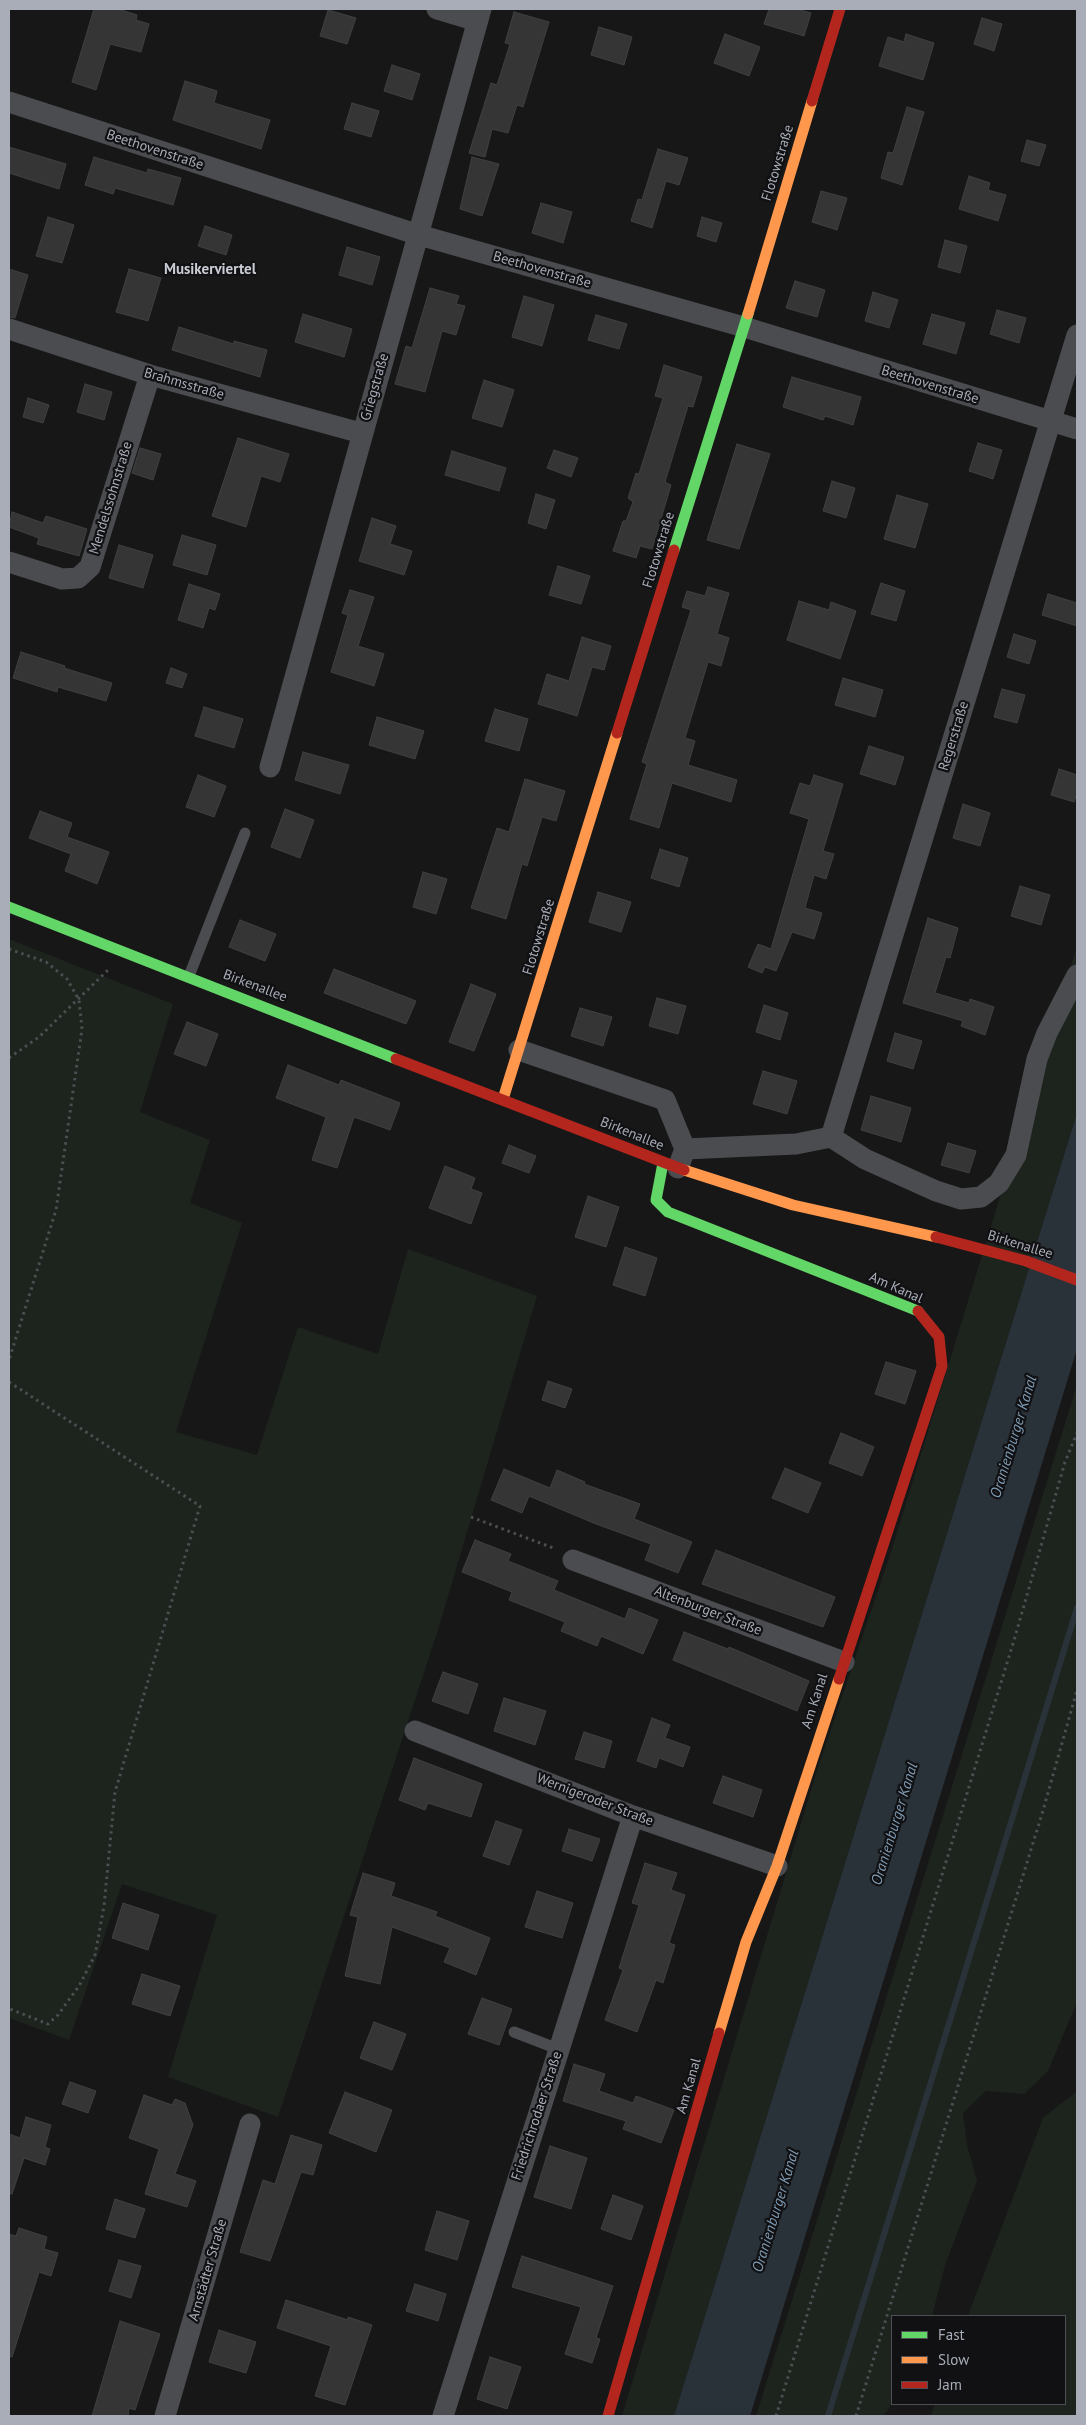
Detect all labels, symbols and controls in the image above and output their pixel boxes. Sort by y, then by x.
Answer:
street label: Flotowstraße [758,123,798,203]
street label: Beethovenstraße [104,126,206,174]
street label: Beethovenstraße [491,248,593,292]
district label: Musikerviertel [164,261,256,279]
street label: Griegstraße [357,351,393,423]
street label: Beethovenstraße [879,362,981,408]
street label: Brahmsstraße [142,365,226,403]
street label: Mendelssohnstraße [86,440,136,556]
street label: Flotowstraße [639,510,679,590]
street label: Regerstraße [935,699,973,773]
street label: Flotowstraße [519,897,559,977]
street label: Birkenallee [221,966,289,1006]
street label: Birkenallee [598,1114,666,1154]
street label: Birkenallee [985,1227,1055,1263]
street label: Am Kanal [867,1269,925,1307]
water label: Oranienburger Kanal [987,1374,1041,1500]
street label: Altenburger Straße [652,1583,764,1639]
street label: Am Kanal [798,1671,832,1731]
water label: Oranienburger Kanal [868,1761,922,1887]
street label: Wernigeroder Straße [534,1770,656,1830]
street label: Friedrichrodaer Straße [508,2049,566,2183]
street label: Am Kanal [673,2056,705,2116]
water label: Oranienburger Kanal [749,2148,803,2274]
street label: Arnstädter Straße [185,2217,231,2323]
legend [891,2315,1066,2405]
text: Fast [938,2325,965,2344]
text: Slow [938,2350,969,2369]
text: Jam [938,2375,962,2394]

